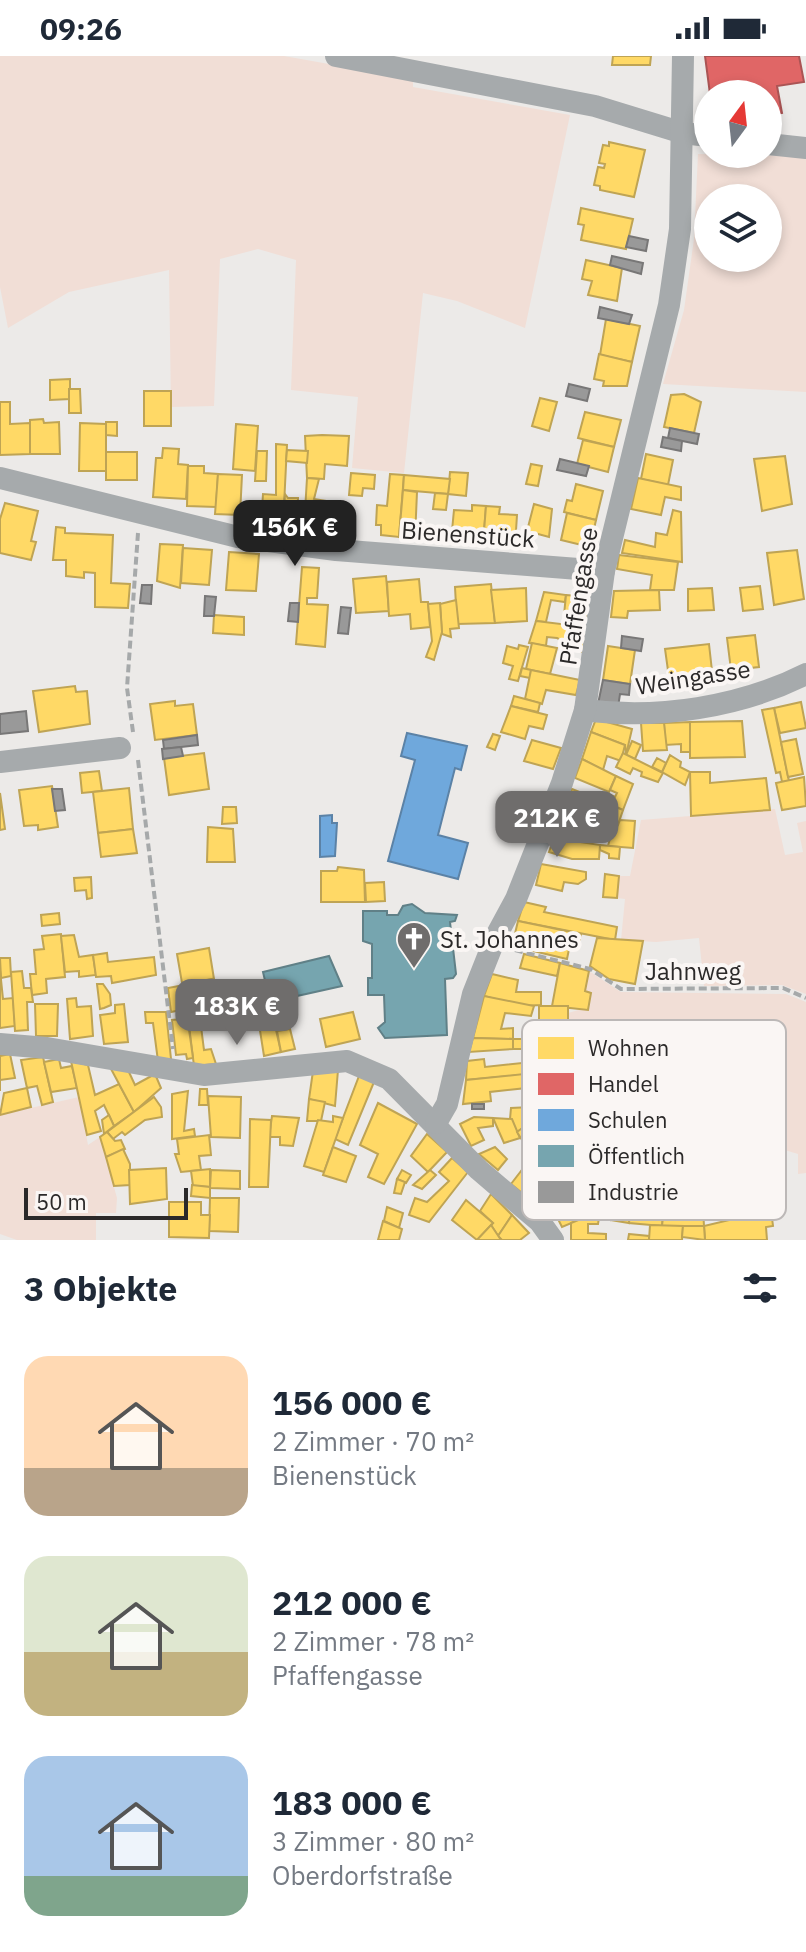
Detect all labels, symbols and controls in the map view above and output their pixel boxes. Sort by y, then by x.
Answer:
text: 09:26 [40,9,122,48]
north arrow [694,80,782,168]
map controls [694,80,782,272]
button: layers [694,184,782,272]
pin: 156K € [230,500,360,568]
text: 156K € [251,509,339,543]
street label: Bienenstück [400,513,536,555]
street label: Pfaffengasse [551,525,605,667]
street label: Weingasse [633,652,753,702]
pin: 212K € [492,791,622,859]
text: 212K € [513,800,601,834]
church icon: St. Johannes [395,920,433,970]
place label: St. Johannes [440,923,579,955]
street label: Jahnweg [645,955,742,987]
pin: 183K € [172,979,302,1047]
text: 183K € [193,988,281,1022]
legend [522,1020,786,1220]
text: Wohnen [588,1033,669,1062]
text: Handel [588,1069,659,1098]
text: Schulen [588,1105,667,1134]
text: Öffentlich [588,1141,685,1170]
text: Industrie [588,1177,679,1206]
scale bar [24,1184,188,1220]
text: 50 m [36,1187,87,1216]
text: 3 Objekte [24,1266,177,1310]
icon: filters [738,1266,782,1310]
text: 156 000 € [272,1380,432,1424]
icon: home [88,1388,184,1484]
text: 2 Zimmer · 70 m² [272,1424,474,1458]
text: Bienenstück [272,1458,417,1492]
text: 212 000 € [272,1580,432,1624]
icon: home [88,1588,184,1684]
text: 2 Zimmer · 78 m² [272,1624,474,1658]
text: Pfaffengasse [272,1658,423,1692]
text: 183 000 € [272,1780,432,1824]
icon: home [88,1788,184,1884]
text: 3 Zimmer · 80 m² [272,1824,474,1858]
text: Oberdorfstraße [272,1858,453,1892]

